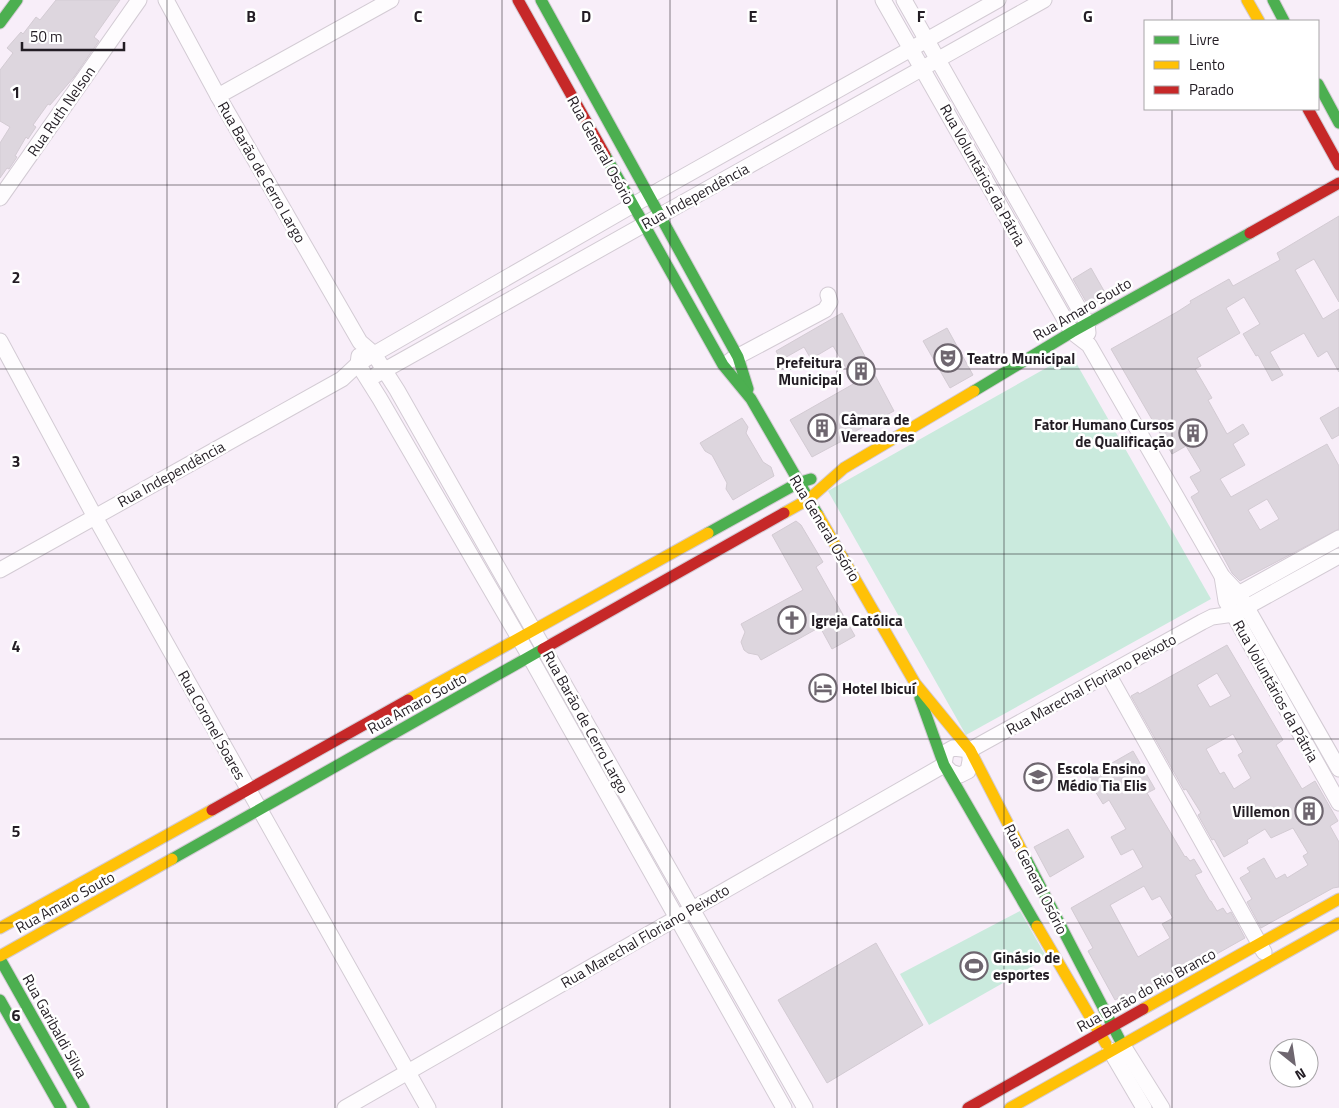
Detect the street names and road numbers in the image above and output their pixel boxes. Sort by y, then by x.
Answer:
street label: Rua Ruth Nelson [21,61,101,161]
street label: Rua General Osório [562,91,640,209]
street label: Rua Barão de Cerro Largo [212,97,312,247]
street label: Rua Voluntários da Pátria [934,100,1032,251]
street label: Rua Independência [637,157,753,235]
street label: Rua Amaro Souto [1028,271,1136,347]
street label: Rua Independência [113,435,229,513]
street label: Rua General Osório [784,470,866,586]
street label: Rua Voluntários da Pátria [1227,616,1325,767]
street label: Rua Marechal Floriano Peixoto [1002,627,1180,740]
street label: Rua Barão de Cerro Largo [537,646,635,798]
street label: Rua Coronel Soares [172,666,252,784]
street label: Rua Amaro Souto [363,666,471,740]
street label: Rua General Osório [998,820,1074,938]
street label: Rua Amaro Souto [11,865,119,939]
street label: Rua Marechal Floriano Peixoto [556,878,734,994]
street label: Rua Barão do Rio Branco [1072,942,1220,1038]
street label: Rua Garibaldi Silva [17,970,93,1083]

